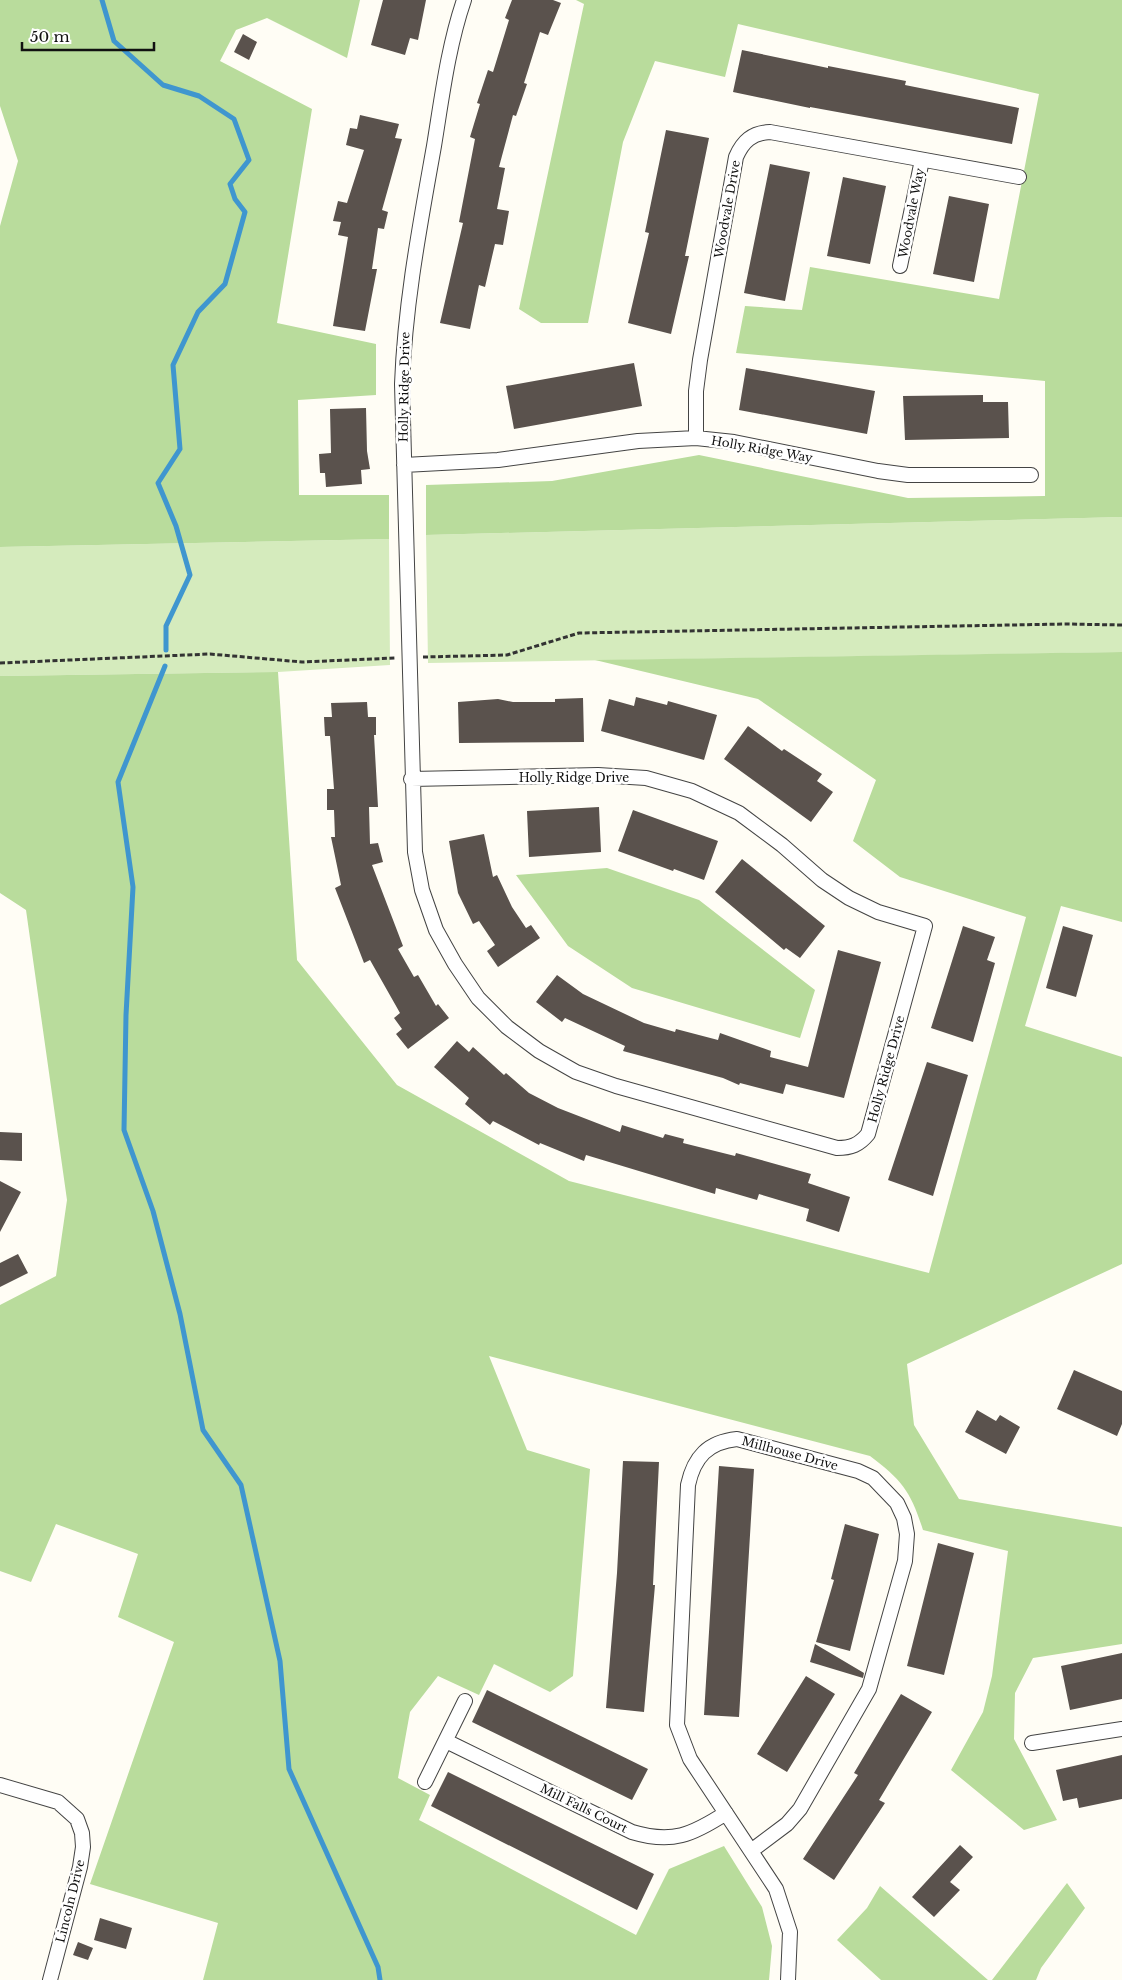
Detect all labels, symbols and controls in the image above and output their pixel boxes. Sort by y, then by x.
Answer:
scale bar [22,20,155,52]
text: 50 m [30,27,70,46]
street label: Woodvale Drive [711,159,743,260]
street label: Woodvale Way [895,166,927,260]
street label: Holly Ridge Drive [396,332,412,442]
street label: Holly Ridge Way [710,433,814,465]
street label: Holly Ridge Drive [519,770,629,785]
street label: Holly Ridge Drive [864,1014,908,1124]
street label: Millhouse Drive [740,1433,840,1473]
street label: Mill Falls Court [538,1780,630,1836]
street label: Lincoln Drive [52,1858,88,1944]

